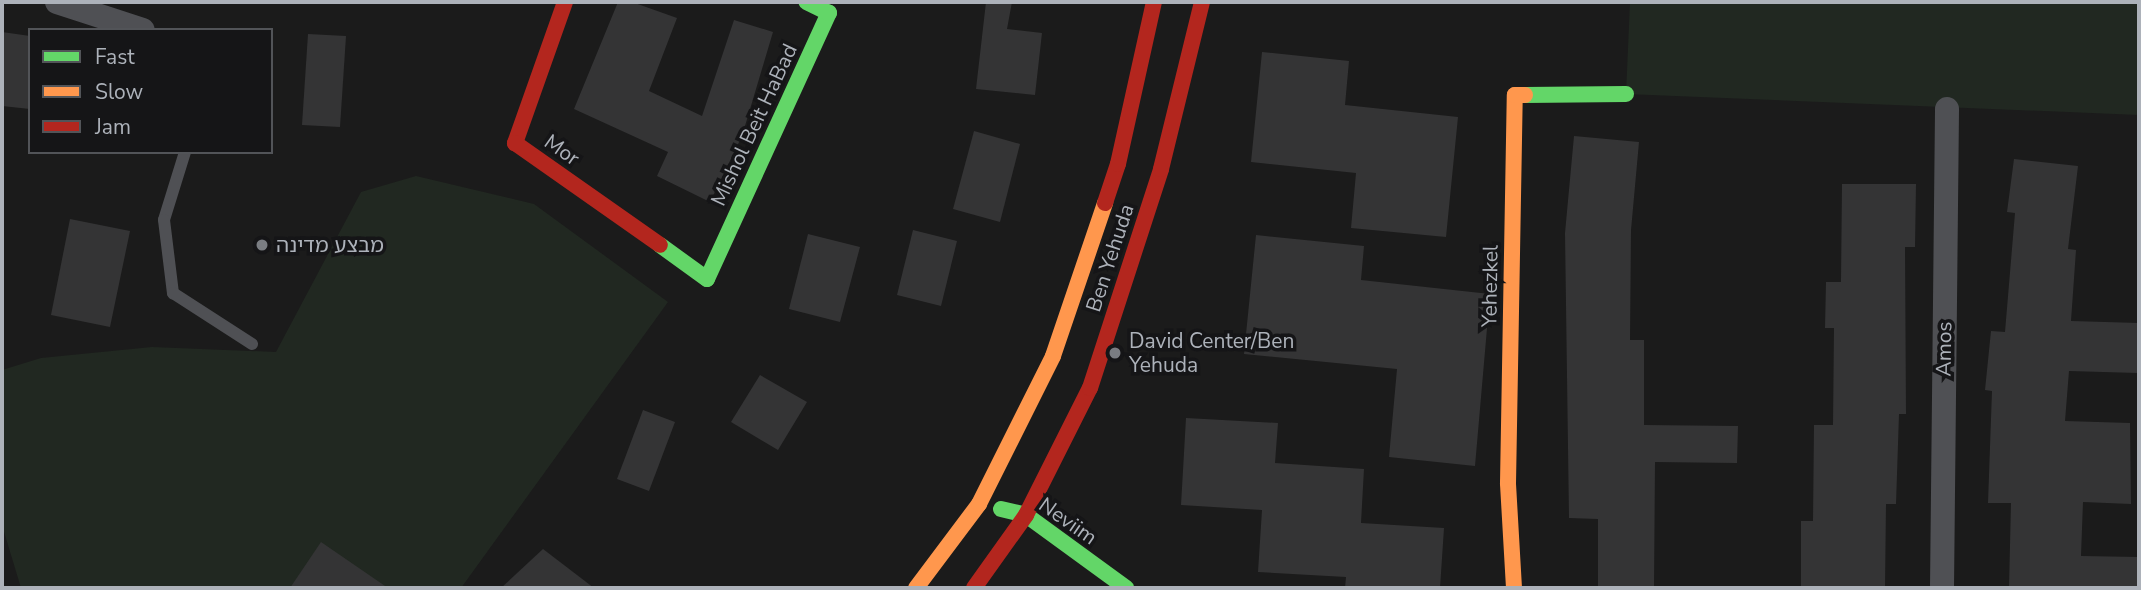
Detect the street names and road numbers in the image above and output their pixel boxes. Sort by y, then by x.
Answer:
street label: Mishol Beit HaBad [705,40,803,210]
street label: Mor [540,129,584,171]
street label: Ben Yehuda [1081,201,1139,315]
street label: Yehezkel [1477,245,1503,327]
street label: Amos [1931,321,1957,377]
street label: Neviim [1034,492,1102,550]

